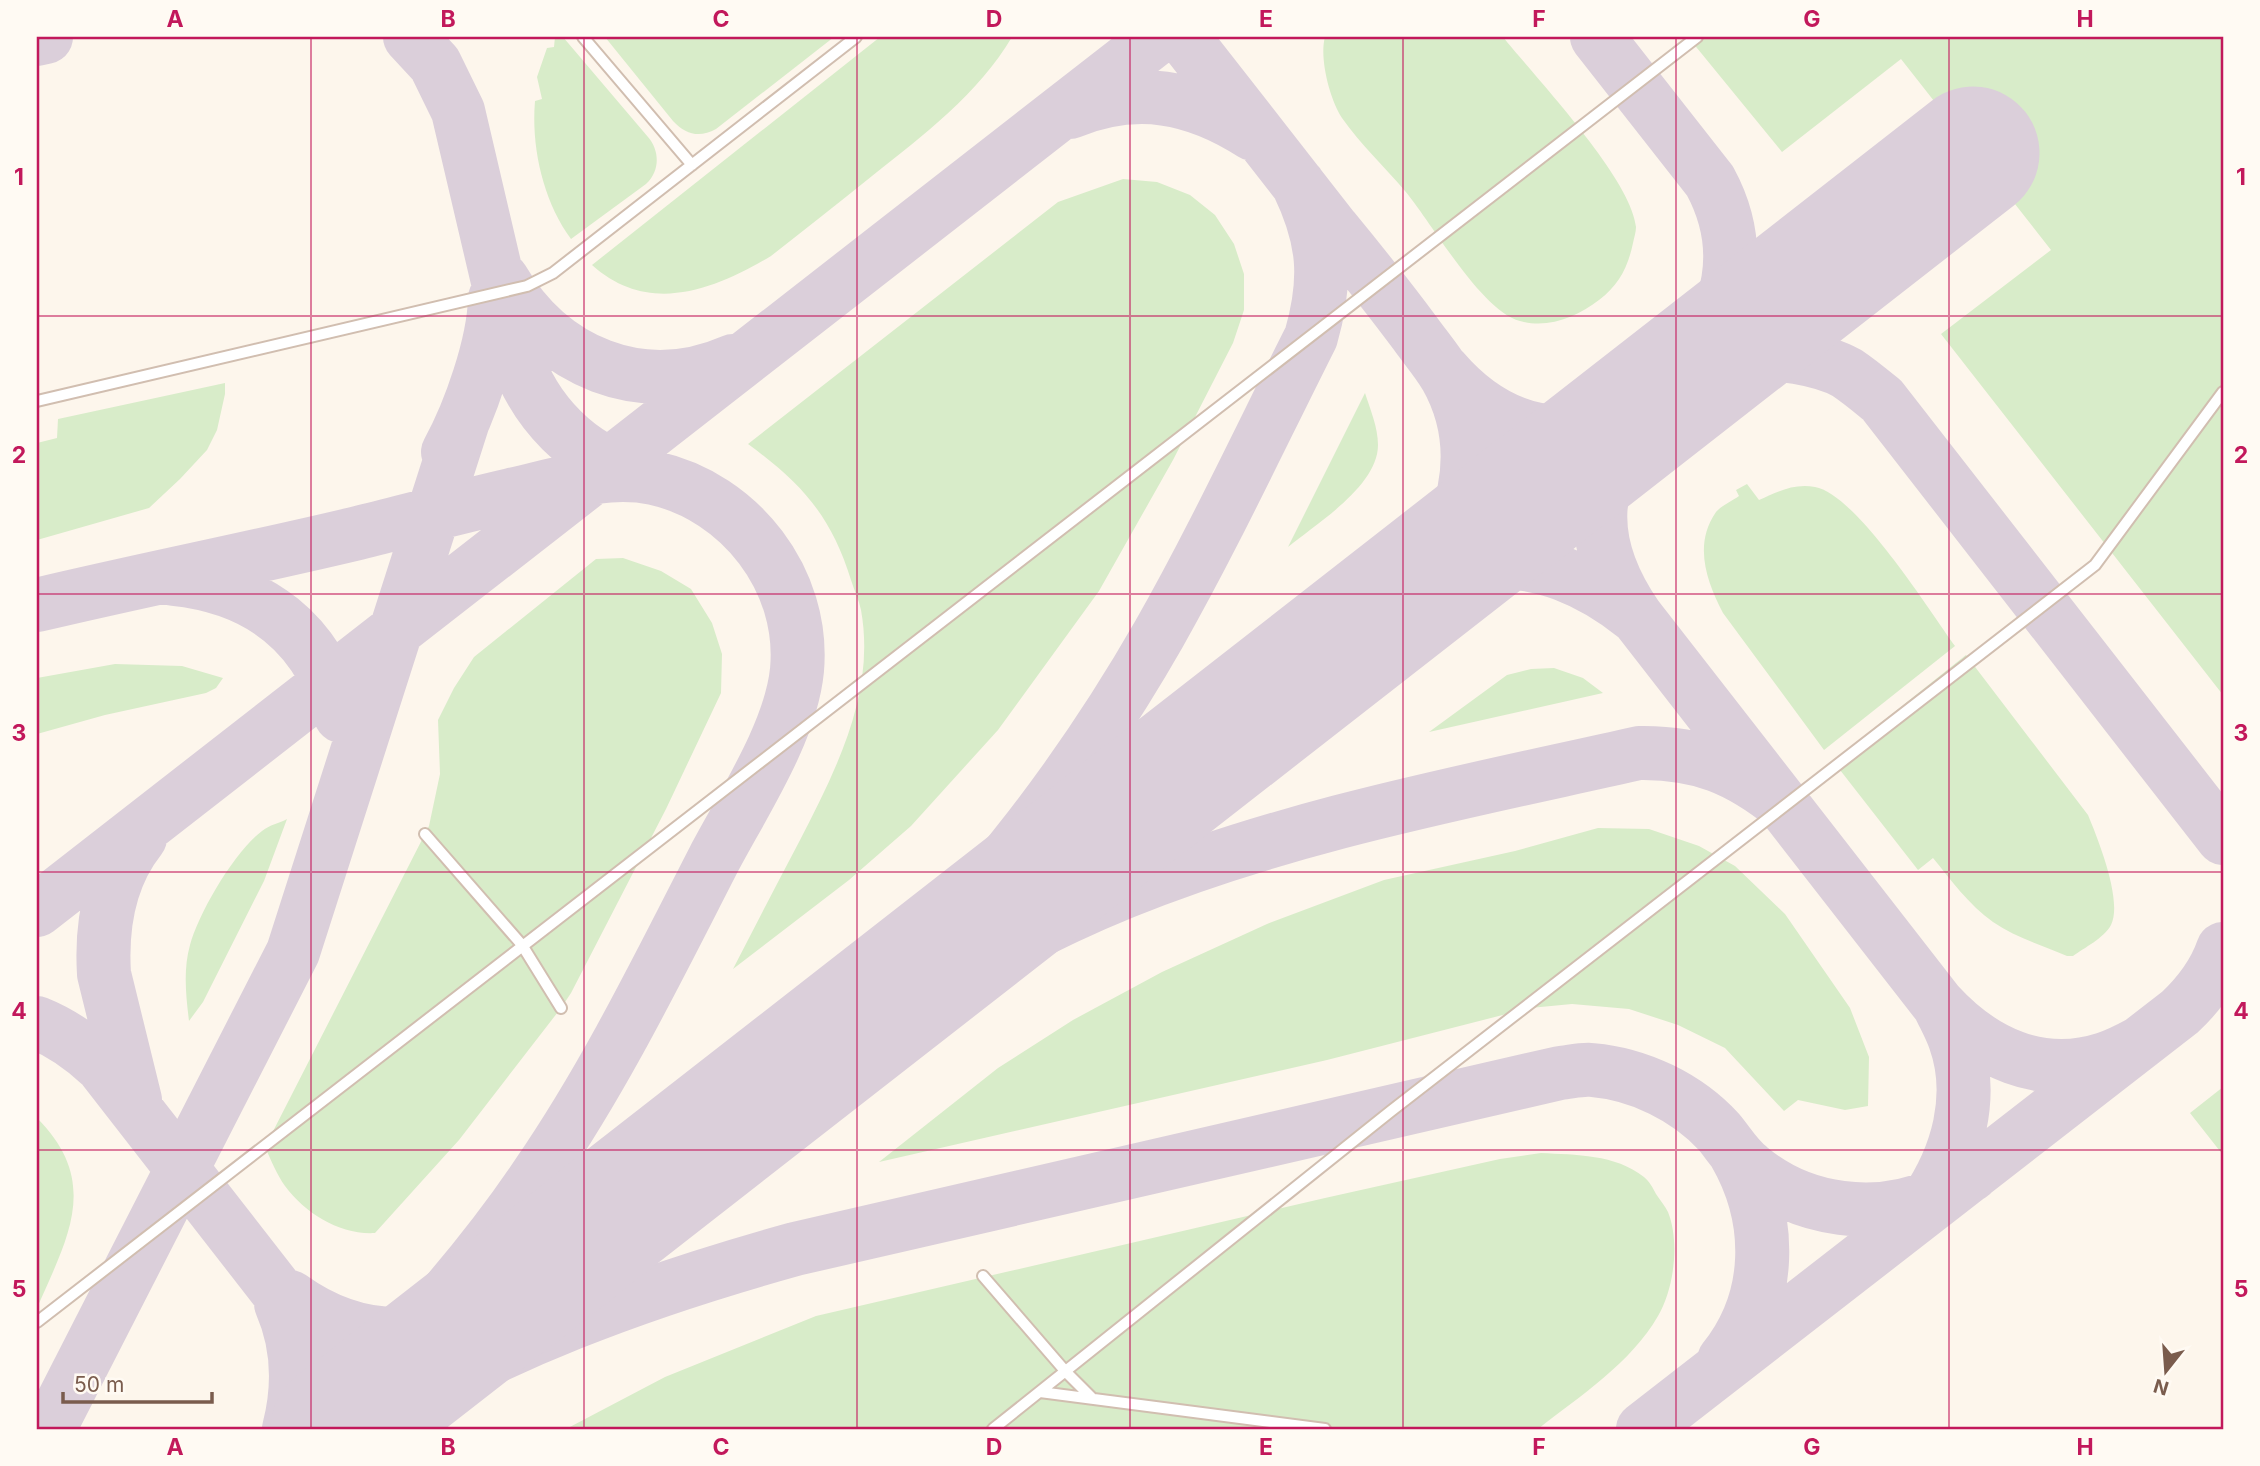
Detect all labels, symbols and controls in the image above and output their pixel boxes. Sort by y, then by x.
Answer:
text: A [166,5,184,33]
text: B [440,5,456,33]
text: C [712,5,730,33]
text: D [986,5,1002,33]
text: E [1259,5,1273,33]
text: F [1532,5,1546,33]
text: G [1803,5,1821,33]
text: H [2076,5,2094,33]
text: 1 [14,163,24,191]
text: 1 [2236,163,2246,191]
text: 2 [12,441,26,469]
text: 2 [2234,441,2248,469]
text: 3 [12,719,26,747]
text: 3 [2234,719,2248,747]
text: 4 [11,997,27,1025]
text: 4 [2233,997,2249,1025]
text: 5 [12,1275,26,1303]
text: 5 [2234,1275,2248,1303]
north arrow [2130,1336,2200,1406]
scale bar [63,1361,212,1405]
text: 50 m [74,1372,124,1397]
text: N [2151,1374,2171,1400]
text: A [166,1433,184,1461]
text: B [440,1433,456,1461]
text: C [712,1433,730,1461]
text: D [986,1433,1002,1461]
text: E [1259,1433,1273,1461]
text: F [1532,1433,1546,1461]
text: G [1803,1433,1821,1461]
text: H [2076,1433,2094,1461]

